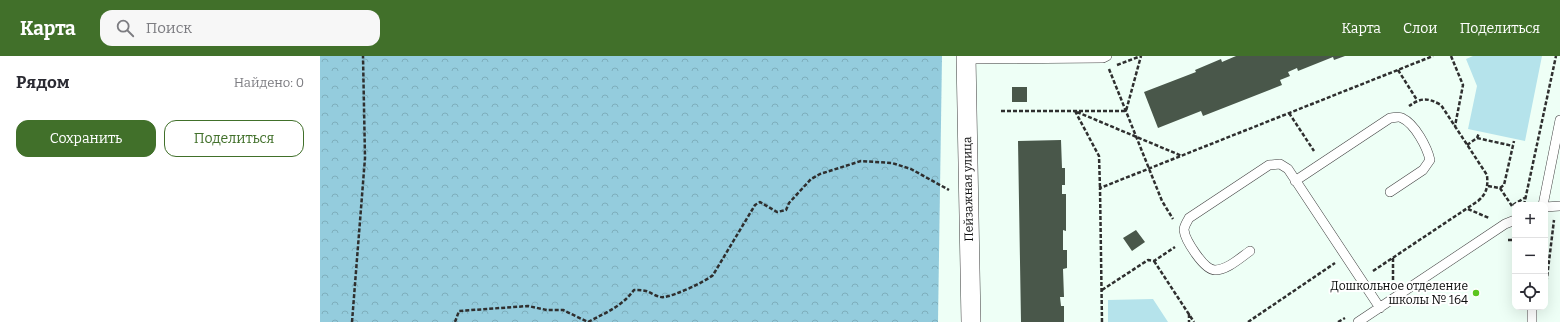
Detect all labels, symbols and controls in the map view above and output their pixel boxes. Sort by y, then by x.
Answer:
search box [100,10,380,46]
text: Карта [20,17,76,40]
icon: search [114,17,136,39]
text: Поиск [146,19,192,37]
text: Карта [1341,20,1381,37]
text: Слои [1403,20,1438,37]
text: Поделиться [1460,20,1540,37]
text: Рядом [16,72,69,93]
text: Найдено: 0 [234,75,304,90]
button: Сохранить [16,120,156,157]
button: Поделиться [164,120,304,157]
street label: Пейзажная улица [960,136,976,242]
map controls [1512,202,1548,310]
button: + [1512,202,1548,238]
button: − [1512,238,1548,274]
button: locate [1512,274,1548,310]
place label: Дошкольное отделение школы № 164 [1331,279,1468,307]
marker: Дошкольное отделение школы № 164 [1471,288,1481,298]

